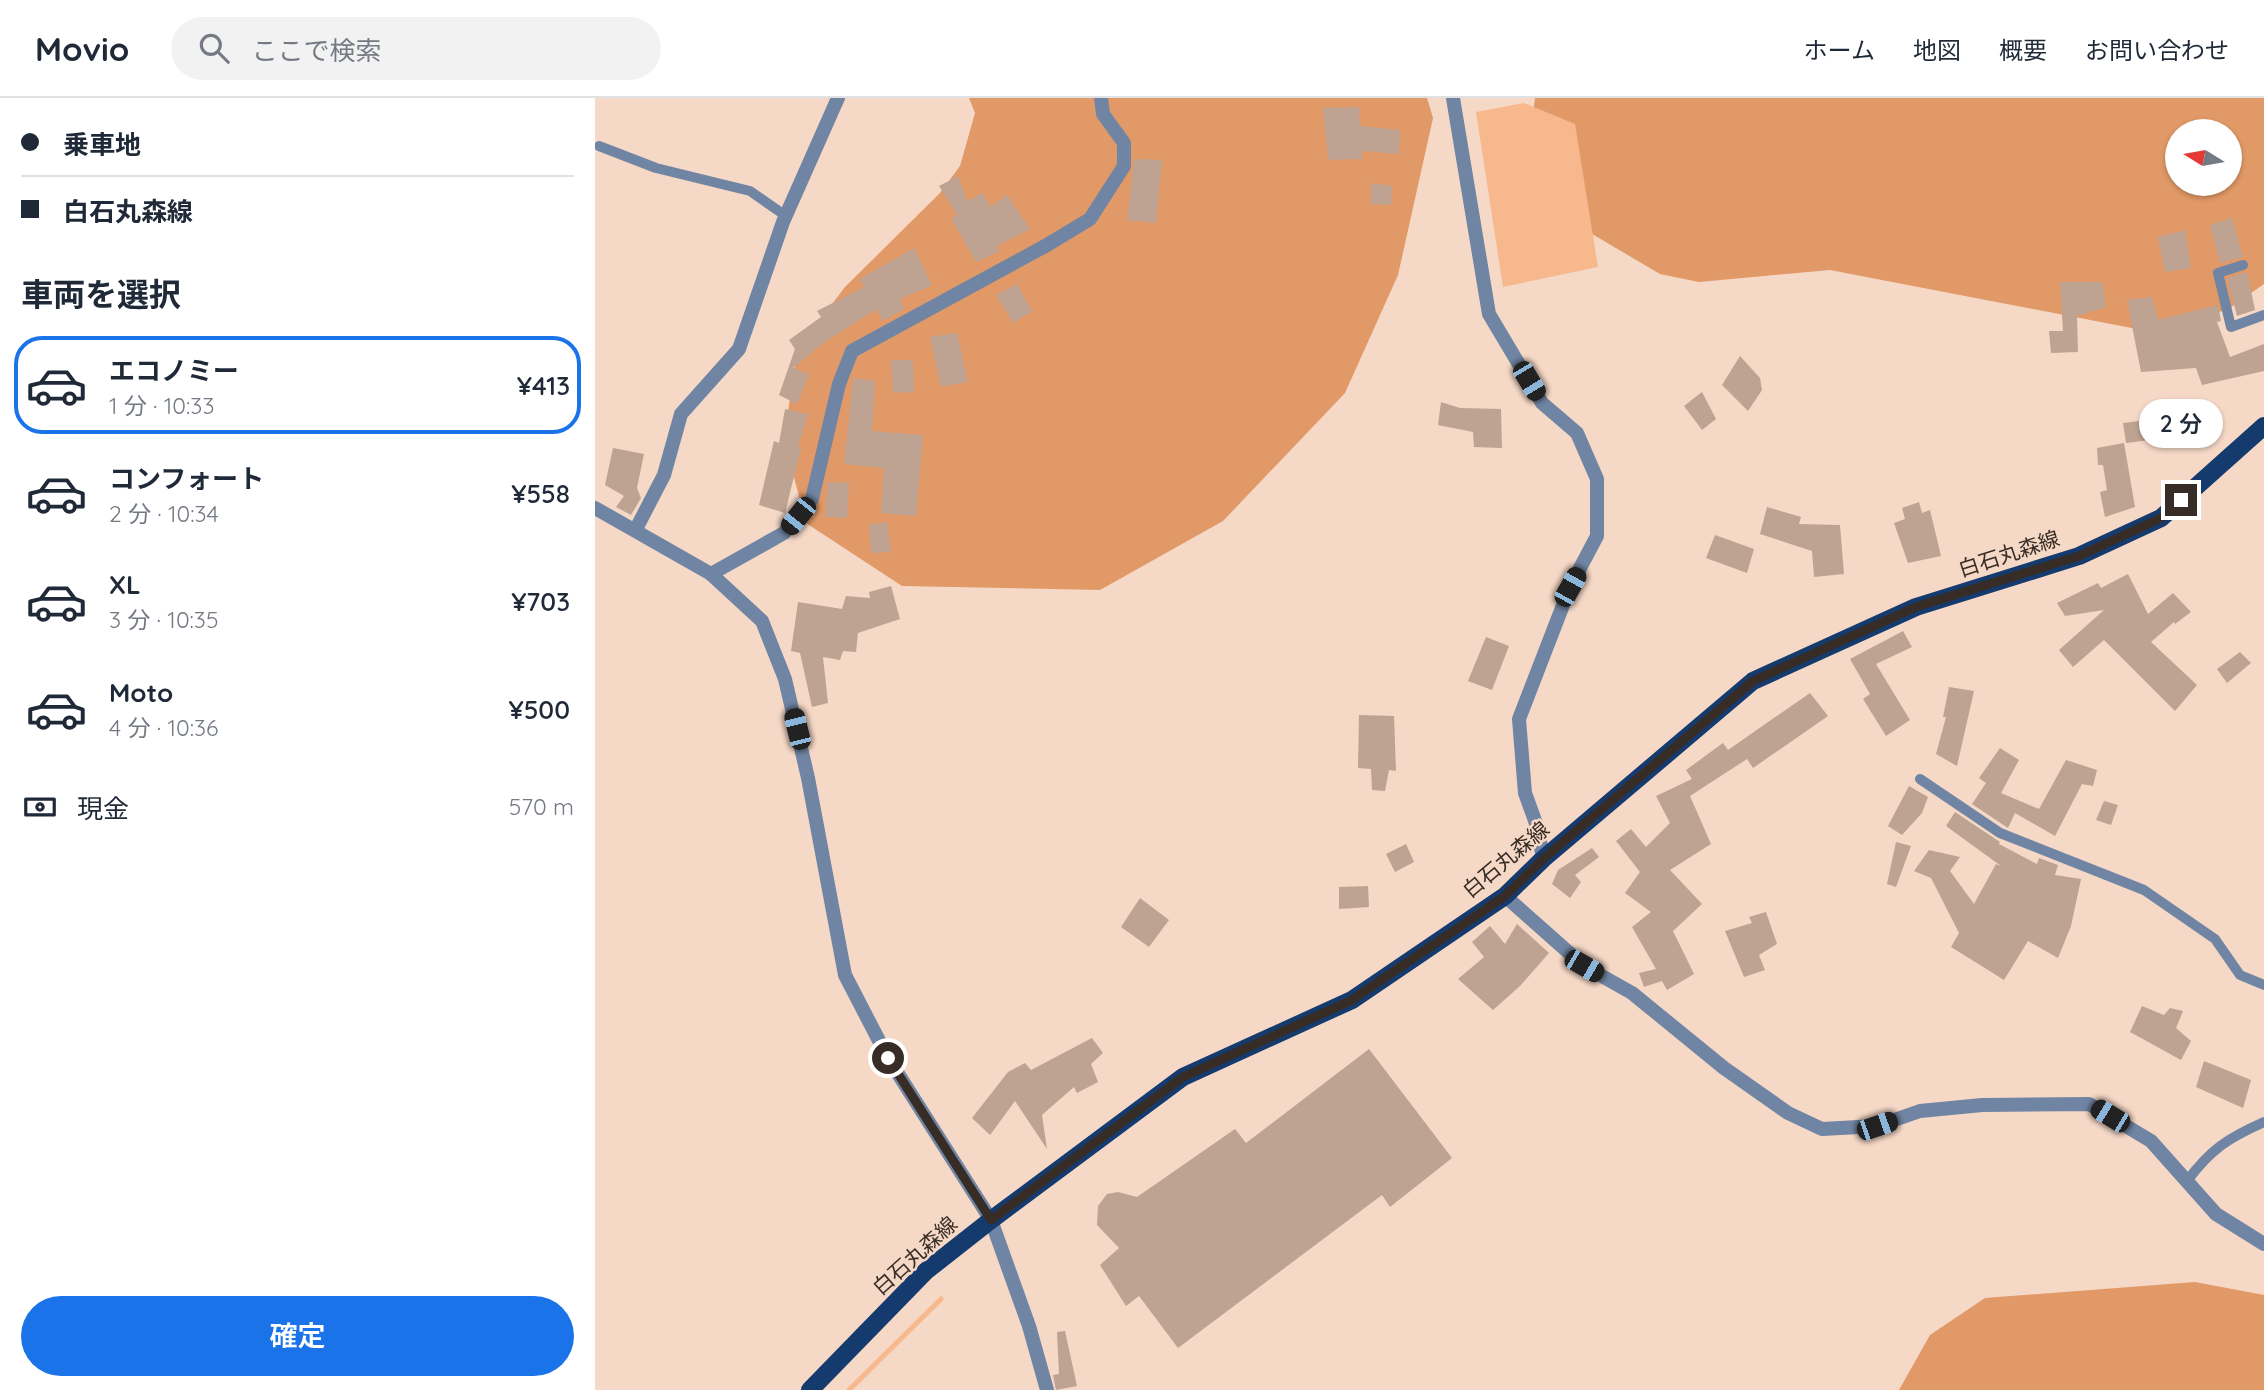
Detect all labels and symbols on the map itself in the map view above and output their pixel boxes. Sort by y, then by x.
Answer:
north arrow [2165,119,2242,196]
car [1510,358,1549,404]
callout: 2 分 [2139,398,2223,448]
route end [2165,484,2197,516]
car [777,493,820,539]
street label: 白石丸森線 [1955,524,2063,582]
car [1551,564,1590,610]
car [782,706,813,752]
street label: 白石丸森線 [1457,816,1554,903]
car [1561,946,1608,986]
route start [872,1042,904,1074]
car [2087,1096,2134,1136]
car [1854,1109,1901,1143]
street label: 白石丸森線 [867,1210,962,1300]

